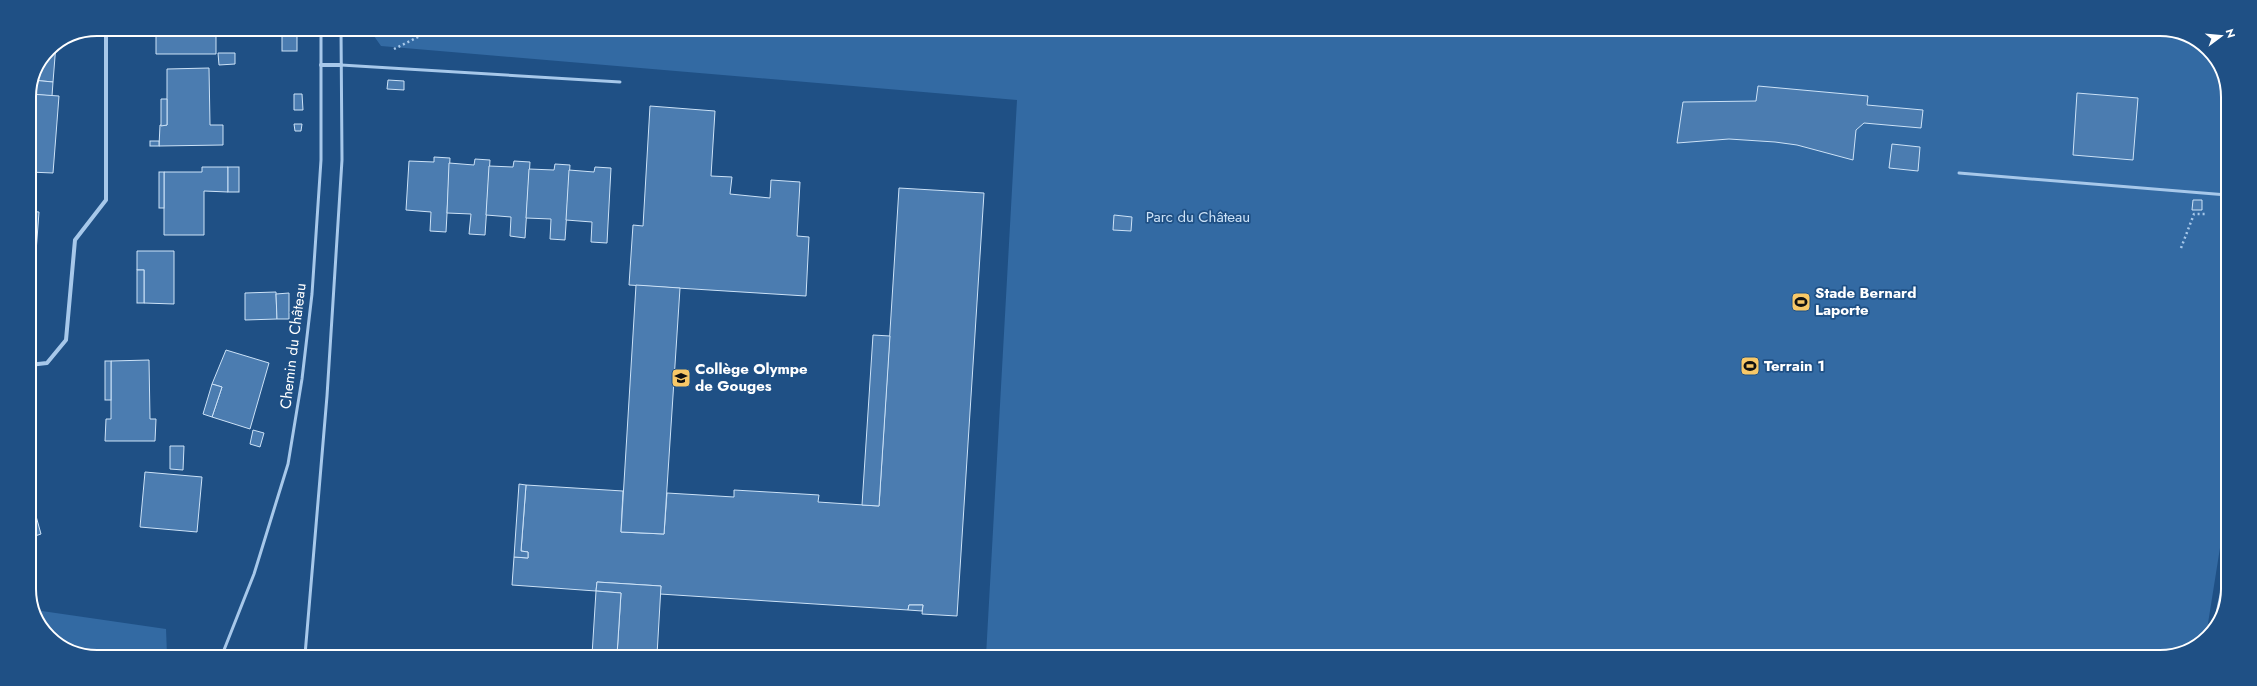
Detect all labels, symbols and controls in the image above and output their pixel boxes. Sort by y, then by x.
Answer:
north arrow [2201,16,2241,56]
text: N [2222,27,2240,40]
park label: Parc du Château [1146,206,1250,228]
street label: Chemin du Château [274,282,312,410]
place label: Stade Bernard Laporte [1815,282,1916,321]
sports icon: Stade Bernard Laporte [1790,291,1812,313]
sports icon: Terrain 1 [1739,355,1761,377]
place label: Terrain 1 [1764,355,1825,377]
place label: Collège Olympe de Gouges [695,358,808,397]
school or university icon: Collège Olympe de Gouges [670,367,692,389]

